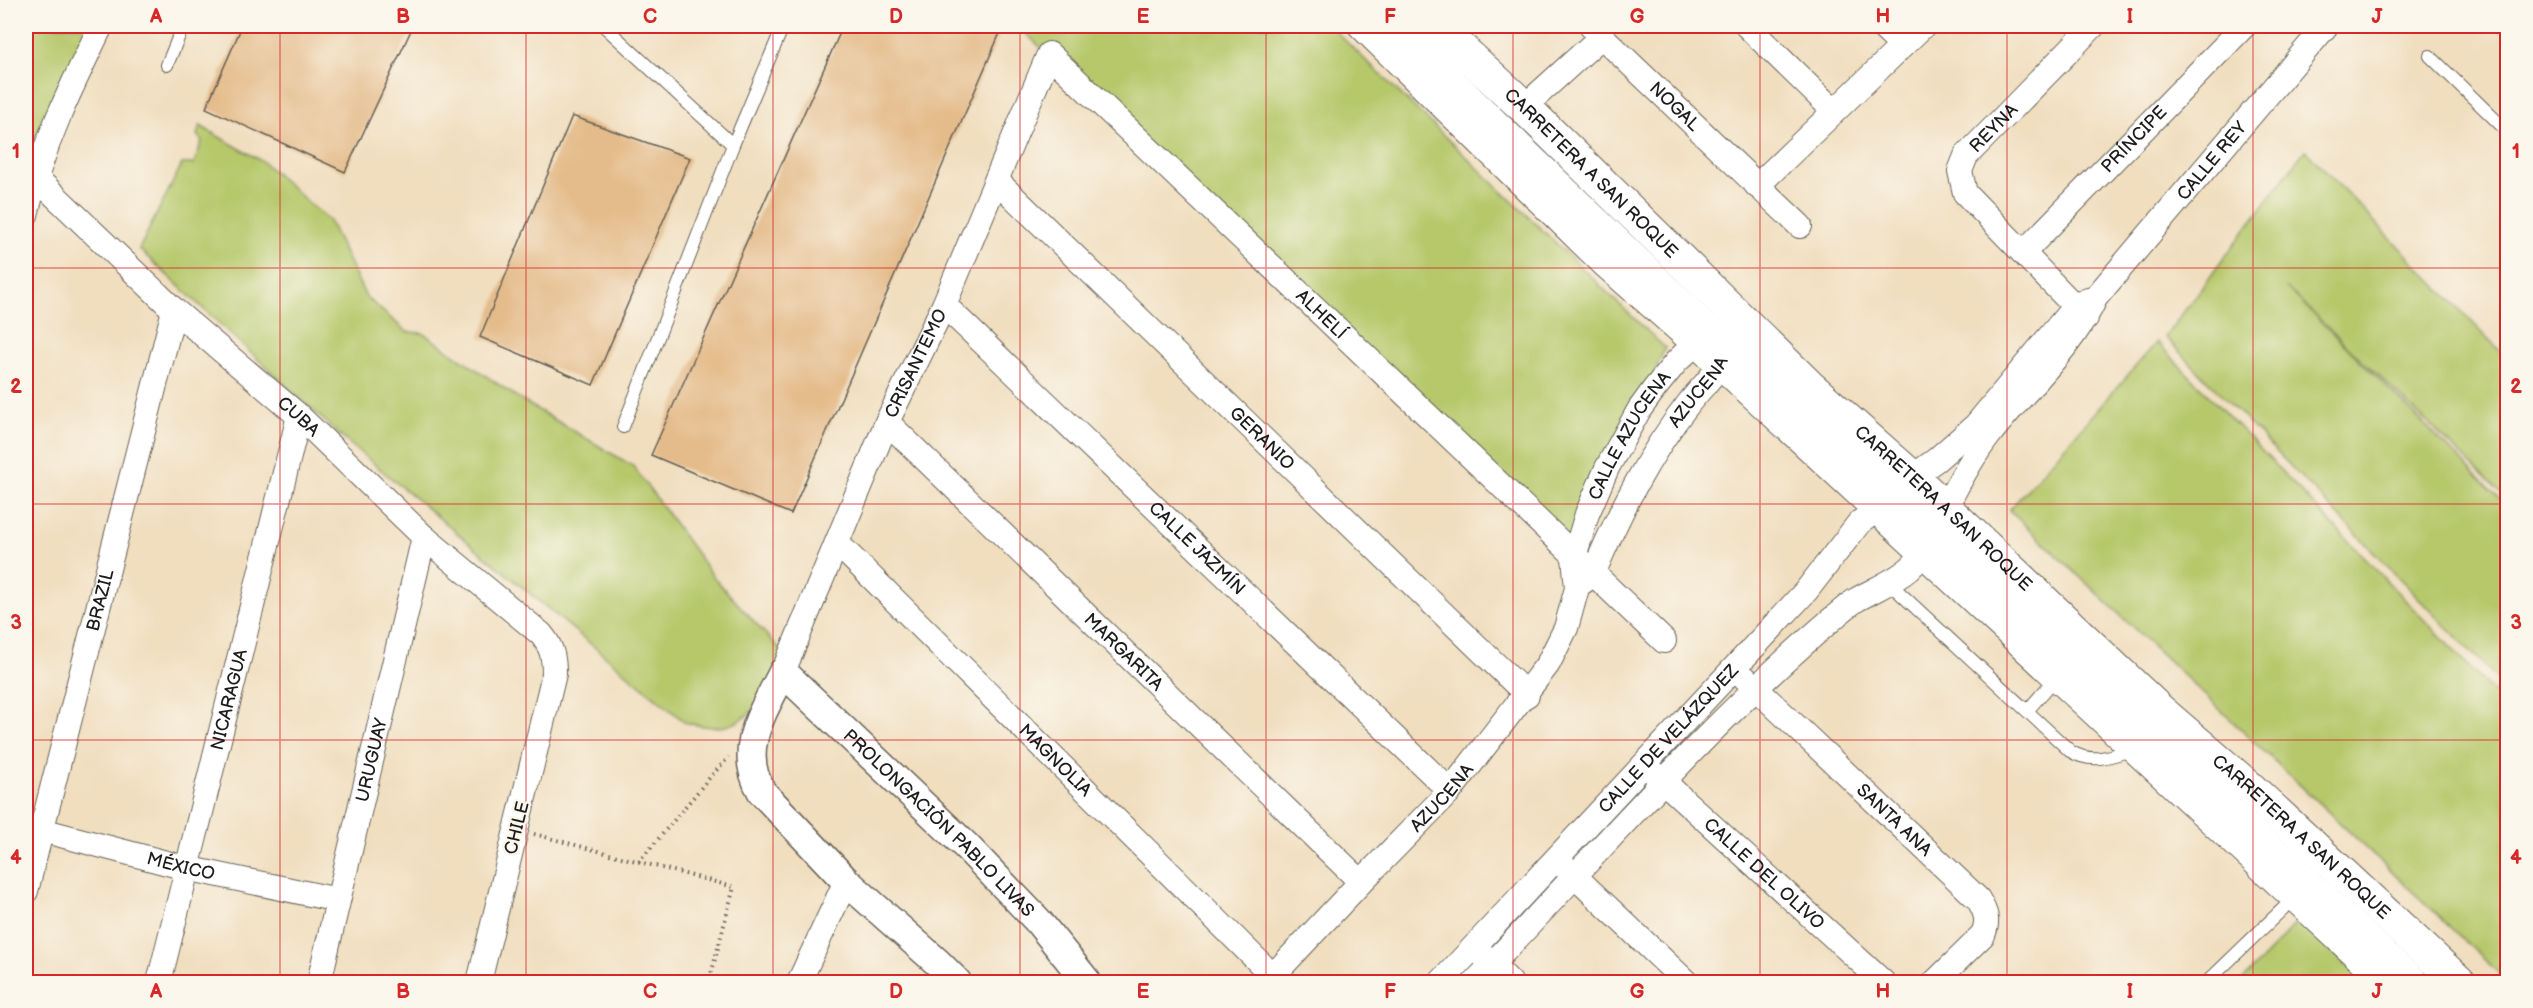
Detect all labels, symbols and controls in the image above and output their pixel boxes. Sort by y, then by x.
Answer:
text: A [149,5,163,29]
text: B [396,5,410,29]
text: C [643,5,657,29]
text: D [889,5,903,29]
text: E [1137,5,1150,29]
text: F [1384,5,1396,29]
text: G [1630,5,1645,29]
text: H [1876,5,1890,29]
text: I [2127,5,2133,29]
text: J [2372,5,2384,29]
street label: NOGAL [1645,77,1705,136]
street label: CARRETERA A SAN ROQUE [1500,84,1682,262]
street label: REYNA [1965,99,2022,157]
street label: PRÍNCIPE [2097,101,2171,177]
street label: CALLE REY [2172,117,2251,204]
text: 1 [12,140,20,164]
text: 1 [2512,140,2520,164]
street label: ALHELÍ [1292,285,1353,344]
street label: CRISANTEMO [880,305,951,421]
street label: AZUCENA [1664,353,1732,431]
street label: CALLE AZUCENA [1584,367,1675,503]
text: 2 [10,375,22,399]
text: 2 [2510,375,2522,399]
street label: CUBA [273,392,324,441]
street label: GERANIO [1225,402,1299,474]
street label: CARRETERA A SAN ROQUE [1850,421,2036,595]
street label: CALLE JAZMÍN [1145,497,1250,599]
street label: BRAZIL [82,566,118,633]
street label: MARGARITA [1080,609,1168,695]
text: 3 [10,611,22,635]
text: 3 [2510,611,2522,635]
street label: NICARAGUA [206,647,251,752]
street label: CALLE DE VELÁZQUEZ [1594,660,1743,817]
street label: URUGUAY [351,716,391,804]
street label: MAGNOLIA [1015,720,1096,801]
street label: PROLONGACIÓN PABLO LIVAS [839,725,1039,921]
street label: CARRETERA A SAN ROQUE [2208,750,2395,923]
street label: AZUCENA [1406,759,1478,836]
street label: SANTA ANA [1852,779,1936,860]
street label: CHILE [500,799,534,857]
street label: CALLE DEL OLIVO [1700,813,1829,934]
text: 4 [10,846,22,870]
text: 4 [2510,846,2522,870]
street label: MÉXICO [145,848,217,884]
text: A [149,980,163,1004]
text: B [396,980,410,1004]
text: C [643,980,657,1004]
text: D [889,980,903,1004]
text: E [1137,980,1150,1004]
text: F [1384,980,1396,1004]
text: G [1630,980,1645,1004]
text: H [1876,980,1890,1004]
text: I [2127,980,2133,1004]
text: J [2372,980,2384,1004]

